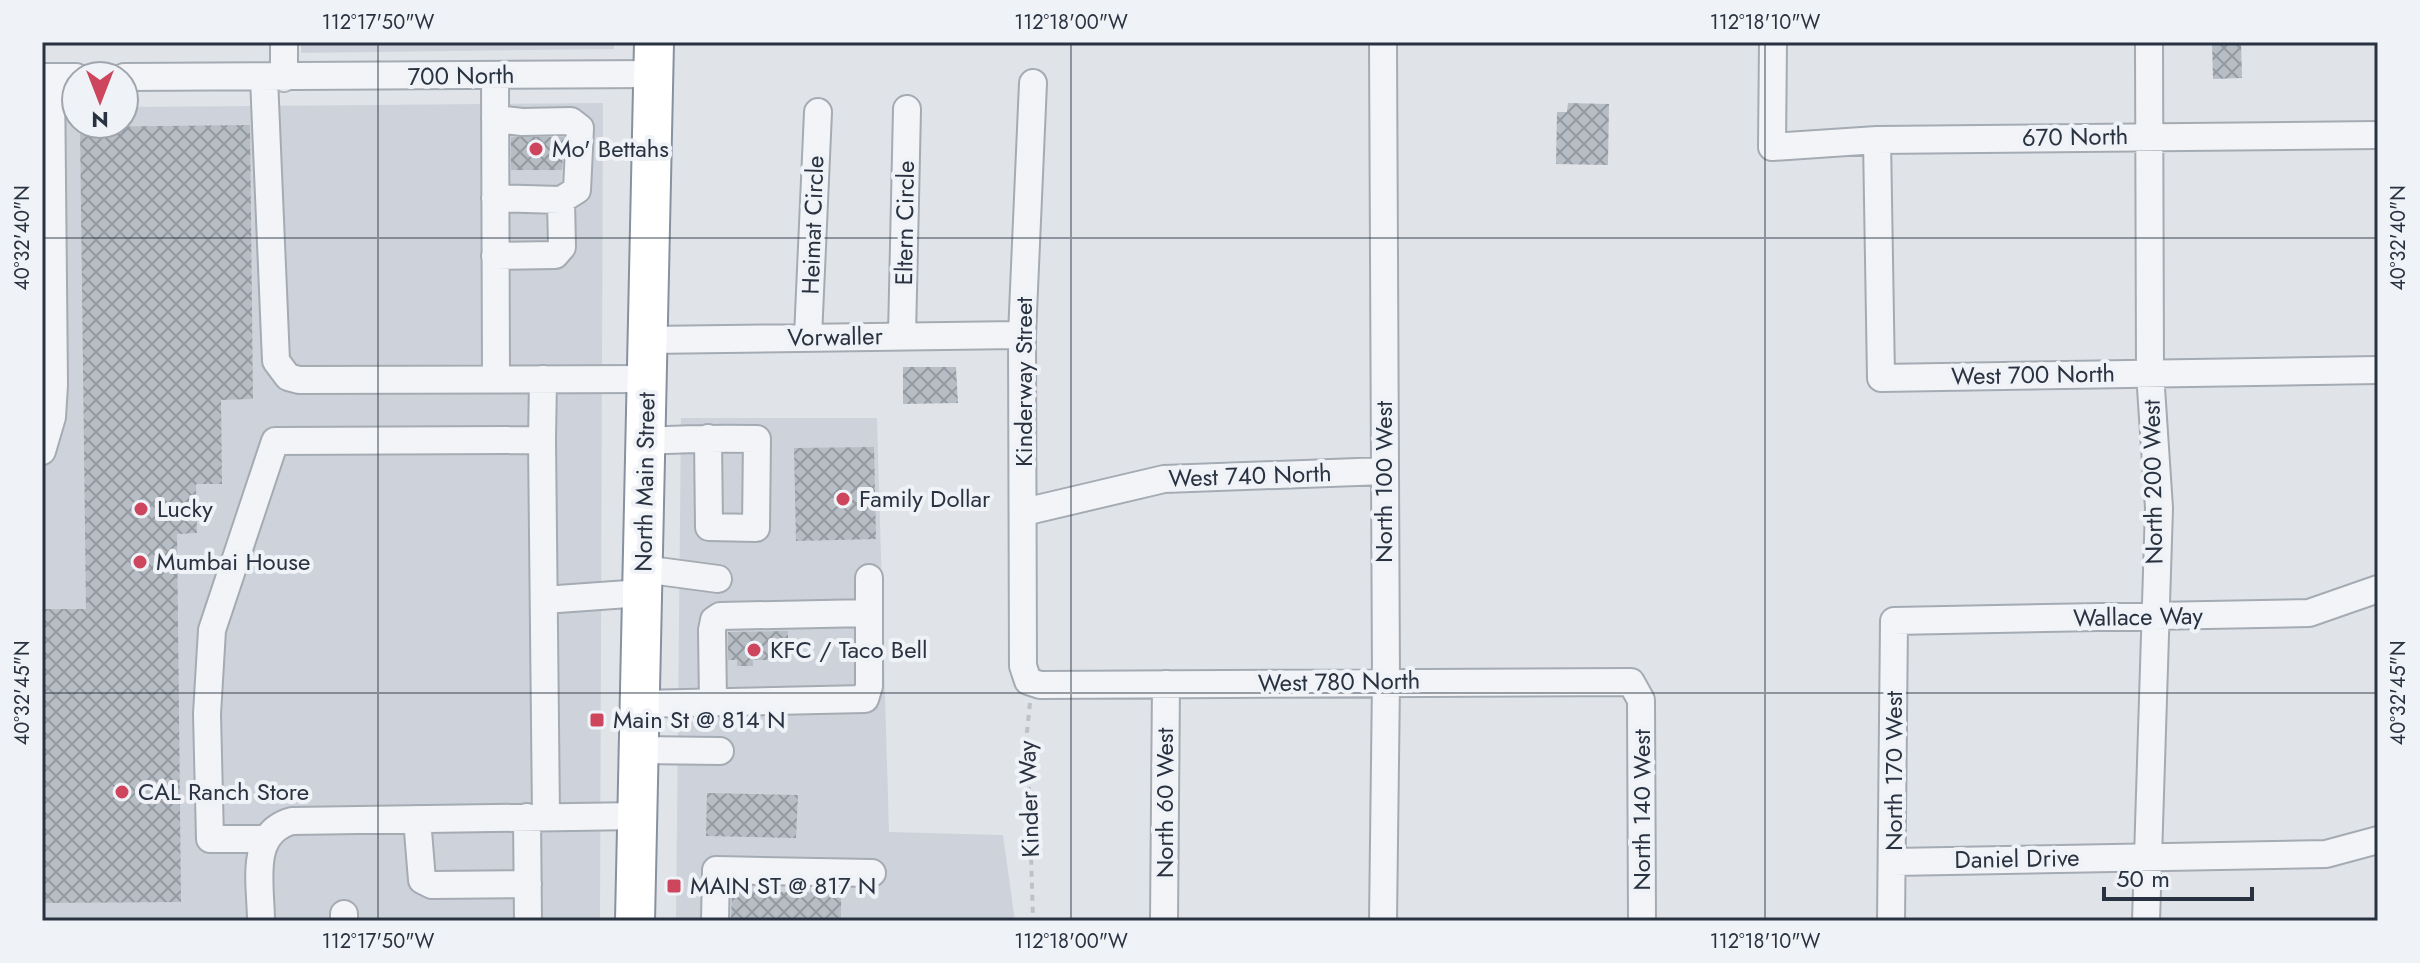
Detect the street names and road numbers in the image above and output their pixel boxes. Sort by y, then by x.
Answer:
street label: 700 North [407,57,515,94]
street label: 670 North [2022,118,2128,155]
street label: Heimat Circle [793,155,832,295]
street label: Eltern Circle [886,160,923,286]
street label: Kinderway Street [1006,297,1041,467]
street label: Vorwaller [787,318,884,355]
street label: West 700 North [1951,356,2115,393]
street label: North Main Street [625,392,664,572]
street label: North 200 West [2134,399,2171,565]
street label: North 100 West [1366,401,1401,563]
street label: West 740 North [1168,455,1332,496]
street label: Wallace Way [2073,598,2204,635]
street label: West 780 North [1257,663,1421,700]
street label: North 170 West [1876,691,1911,851]
street label: North 60 West [1147,727,1182,878]
street label: North 140 West [1624,729,1659,891]
street label: Kinder Way [1009,739,1048,858]
street label: Daniel Drive [1954,840,2080,877]

